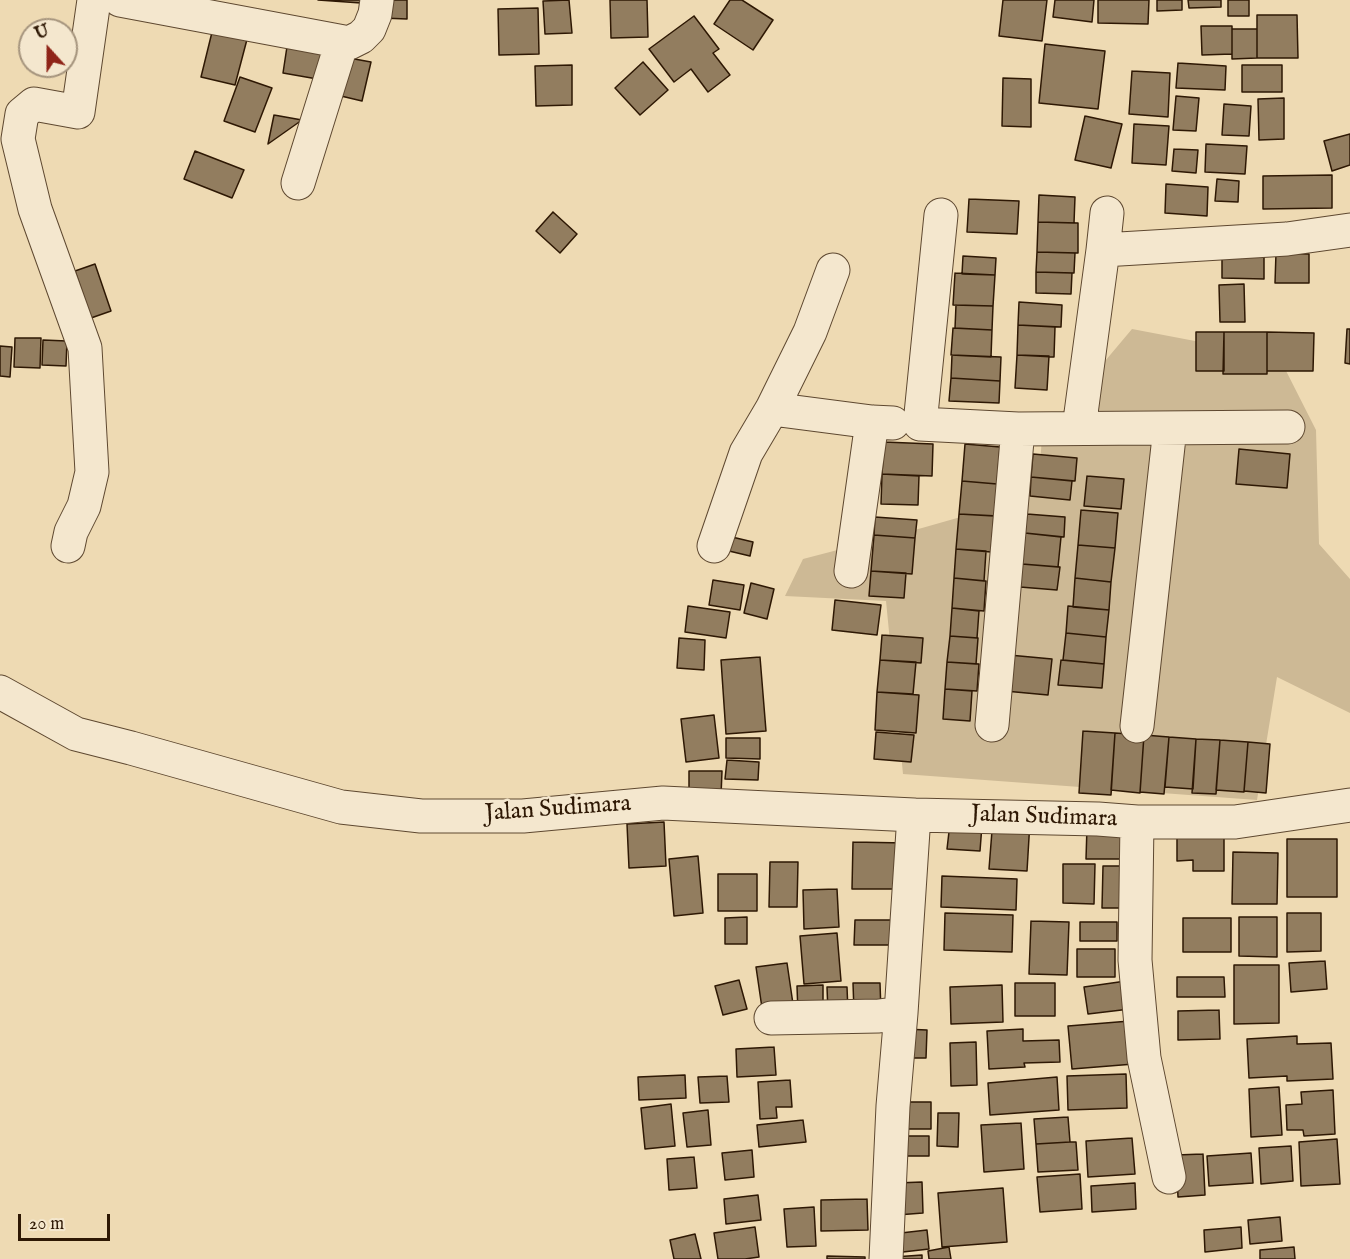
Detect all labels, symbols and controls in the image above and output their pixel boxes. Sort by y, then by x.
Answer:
north arrow [18,18,78,78]
text: U [32,21,52,45]
street label: Jalan Sudimara [484,791,632,829]
street label: Jalan Sudimara [970,801,1118,835]
scale bar [21,1202,112,1240]
text: 20 m [29,1213,64,1236]

